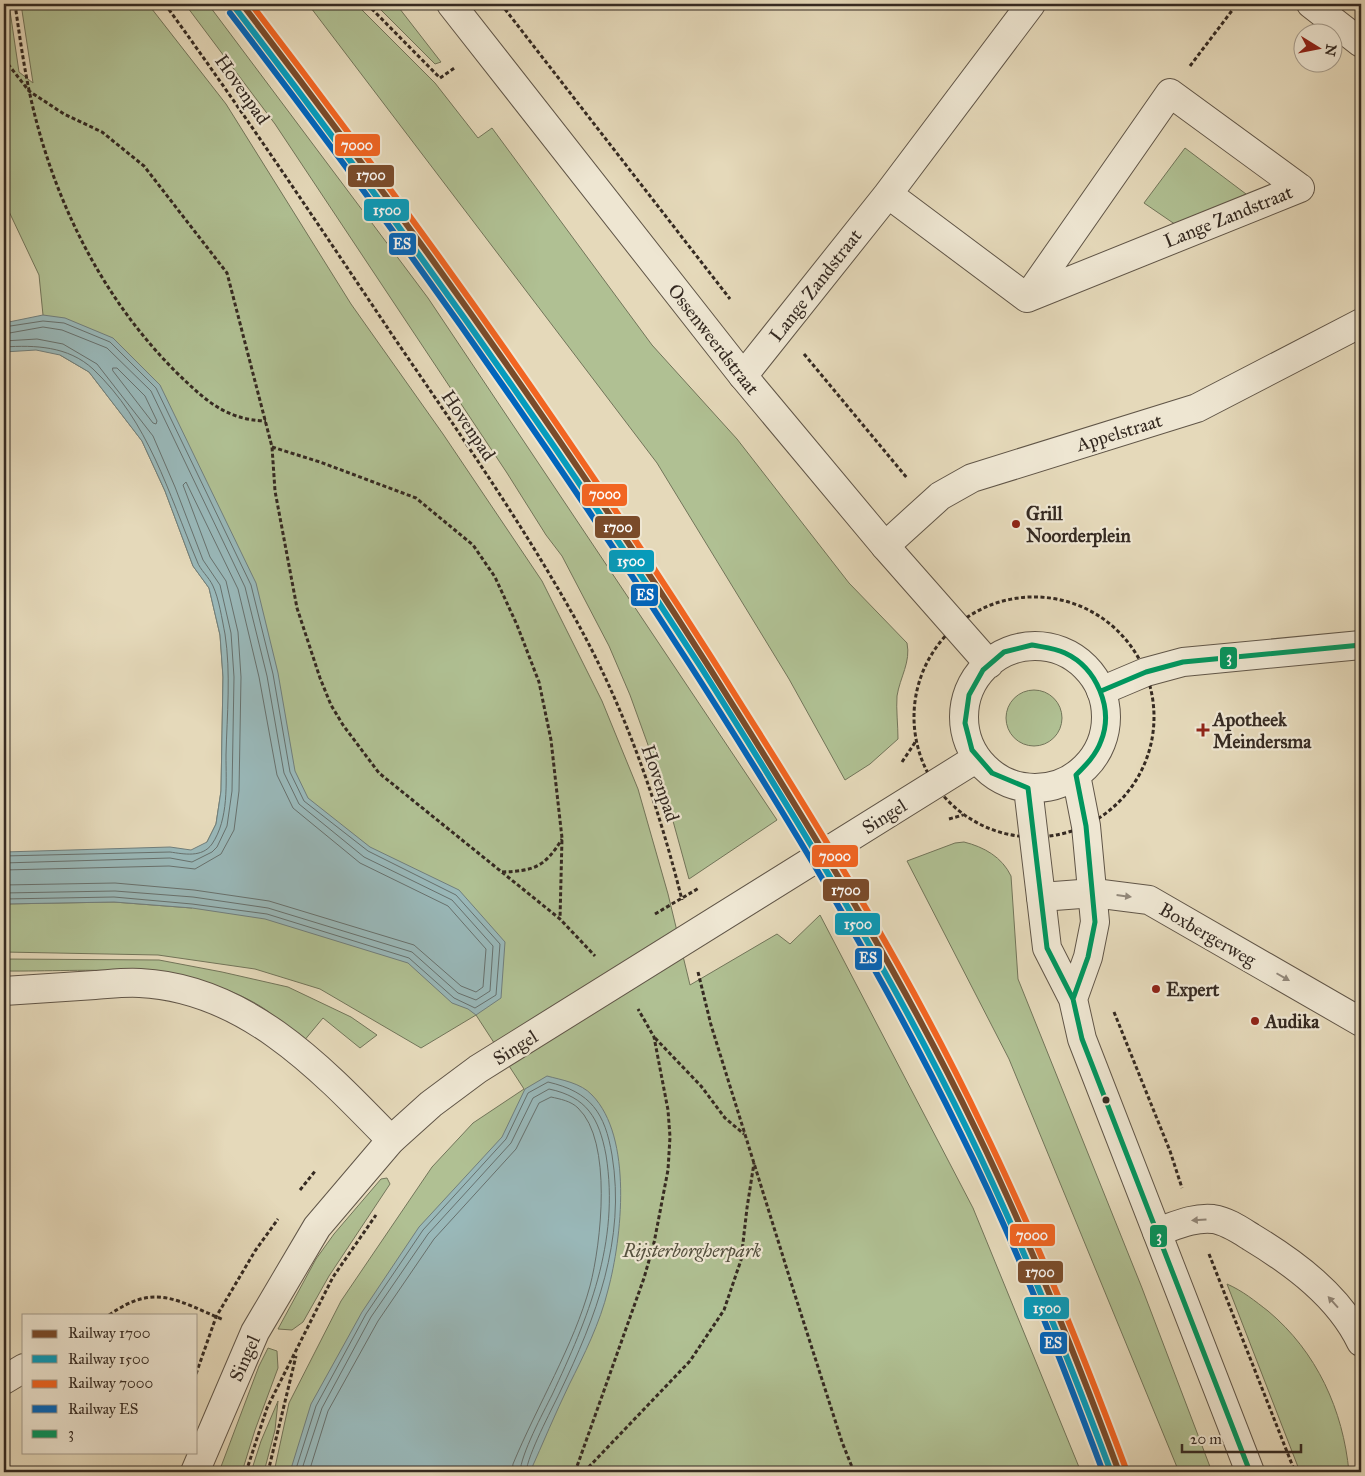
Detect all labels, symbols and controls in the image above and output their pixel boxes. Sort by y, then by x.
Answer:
north arrow [1292,22,1342,72]
text: N [1321,43,1340,58]
street label: Hovenpad [210,50,275,129]
line badge: 7000 [334,133,381,157]
text: 7000 [341,137,373,154]
line badge: 1700 [347,164,395,188]
text: 1700 [356,167,386,184]
street label: Lange Zandstraat [1161,180,1296,254]
line badge: 1500 [363,198,410,222]
text: 1500 [373,202,401,219]
street label: Lange Zandstraat [764,224,867,347]
line badge: ES [388,232,417,256]
text: ES [393,236,411,253]
street label: Ossenweerdstraat [663,279,764,400]
street label: Hovenpad [437,386,501,465]
street label: Appelstraat [1073,408,1165,457]
line badge: 7000 [581,483,628,507]
text: 7000 [589,486,621,503]
place label: Grill Noorderplein [1026,502,1131,548]
line badge: 1700 [594,515,641,539]
marker: Grill Noorderplein [1010,518,1022,530]
text: 1700 [603,519,633,536]
line badge: 1500 [608,549,655,573]
text: 1500 [617,553,645,570]
line badge: ES [630,583,659,607]
text: ES [636,587,654,604]
line badge: 3 [1219,646,1238,670]
text: 3 [1226,649,1232,667]
place label: Apotheek Meindersma [1211,708,1312,753]
marker: Apotheek Meindersma [1197,724,1209,736]
street label: Hovenpad [637,742,685,825]
street label: Singel [858,793,912,840]
line badge: 7000 [811,844,859,868]
text: 7000 [819,848,851,865]
line badge: 1700 [822,878,870,902]
text: 1700 [831,882,861,899]
one-way arrow [1117,892,1133,900]
street label: Boxbergerweg [1155,897,1260,972]
line badge: 1500 [834,912,881,936]
text: 1500 [844,916,872,933]
line badge: ES [854,947,883,971]
text: ES [859,950,877,967]
one-way arrow [1277,973,1290,982]
place label: Expert [1166,978,1220,1002]
marker: Expert [1150,983,1162,995]
place label: Audika [1263,1010,1320,1033]
marker: Audika [1249,1015,1261,1027]
street label: Singel [489,1024,543,1071]
unlabelled marker [1101,1095,1111,1105]
one-way arrow [1190,1216,1206,1224]
line badge: 7000 [1009,1223,1056,1247]
line badge: 3 [1149,1224,1168,1248]
text: 7000 [1016,1227,1048,1244]
text: 3 [1156,1228,1162,1246]
park label: Rijsterborgherpark [622,1239,762,1263]
line badge: 1700 [1017,1260,1064,1284]
text: 1700 [1025,1264,1055,1281]
line badge: 1500 [1023,1296,1070,1320]
one-way arrow [1327,1297,1339,1309]
text: 1500 [1033,1300,1061,1317]
legend [22,1314,198,1454]
text: Railway 1700 [68,1324,151,1342]
street label: Singel [224,1331,266,1385]
line badge: ES [1039,1331,1068,1355]
text: ES [1044,1335,1062,1352]
text: Railway 1500 [68,1350,149,1368]
text: Railway 7000 [68,1374,153,1392]
text: Railway ES [68,1400,138,1418]
scale bar [1182,1421,1301,1453]
text: 3 [68,1424,74,1442]
text: 20 m [1190,1430,1222,1448]

